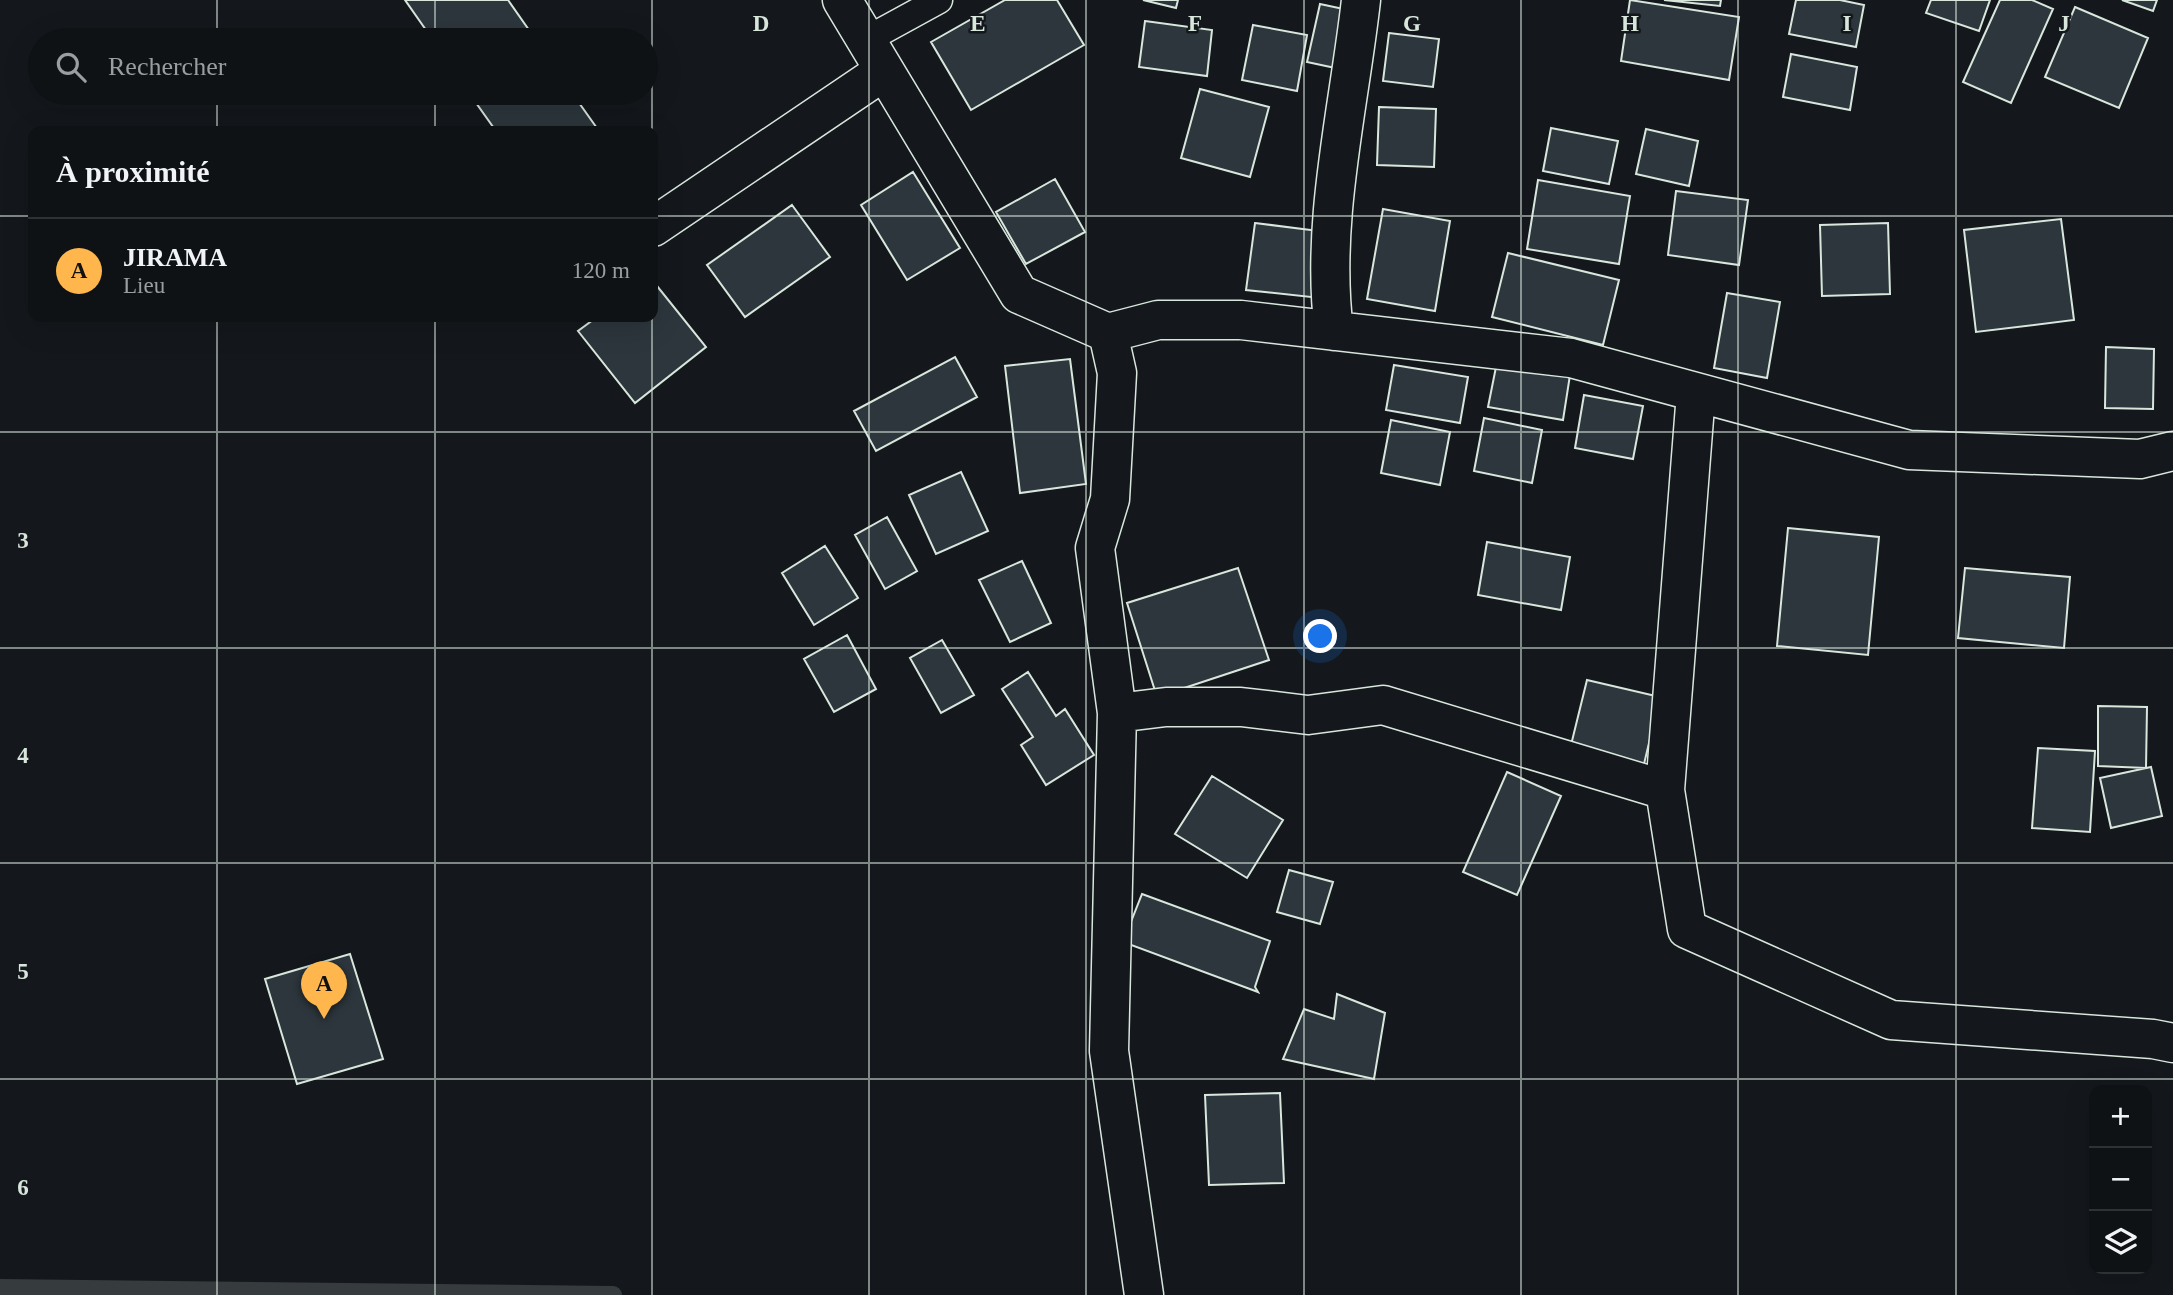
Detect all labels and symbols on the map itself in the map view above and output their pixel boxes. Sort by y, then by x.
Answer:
text: D [753,11,769,36]
text: E [970,11,986,36]
text: F [1188,11,1202,36]
text: G [1403,11,1421,36]
text: H [1621,11,1639,36]
text: I [1843,11,1852,36]
text: J [2058,11,2070,36]
text: 3 [17,528,29,553]
your location [1303,619,1337,653]
text: 4 [17,743,29,768]
text: 5 [17,959,29,984]
pin: A [301,961,347,1019]
text: 6 [17,1175,29,1200]

